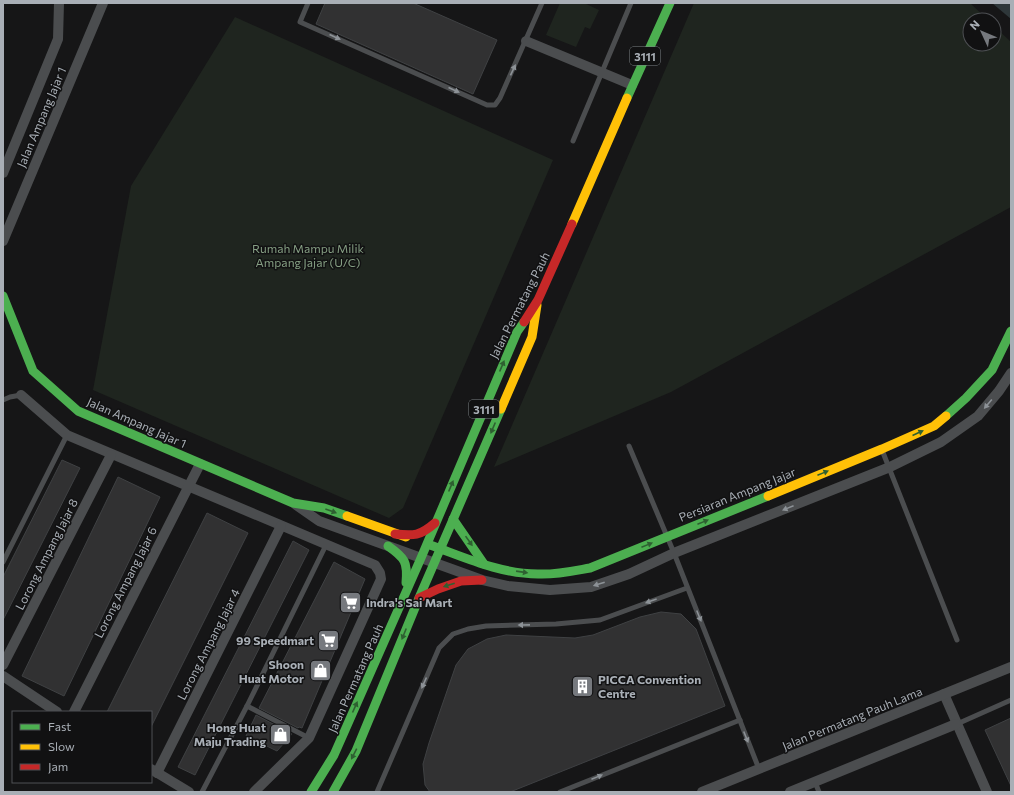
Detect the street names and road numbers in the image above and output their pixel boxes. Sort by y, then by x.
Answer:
road number: 3111 [630,47,660,65]
street label: Jalan Ampang Jajar 1 [14,65,69,170]
street label: Jalan Permatang Pauh [486,249,553,361]
street label: Jalan Ampang Jajar 1 [85,394,189,451]
road number: 3111 [469,400,499,418]
street label: Persiaran Ampang Jajar [676,464,798,525]
street label: Lorong Ampang Jajar 8 [12,496,81,612]
street label: Lorong Ampang Jajar 6 [91,524,160,640]
street label: Lorong Ampang Jajar 4 [174,586,243,702]
street label: Jalan Permatang Pauh [325,621,386,735]
street label: Jalan Permatang Pauh Lama [780,683,924,753]

